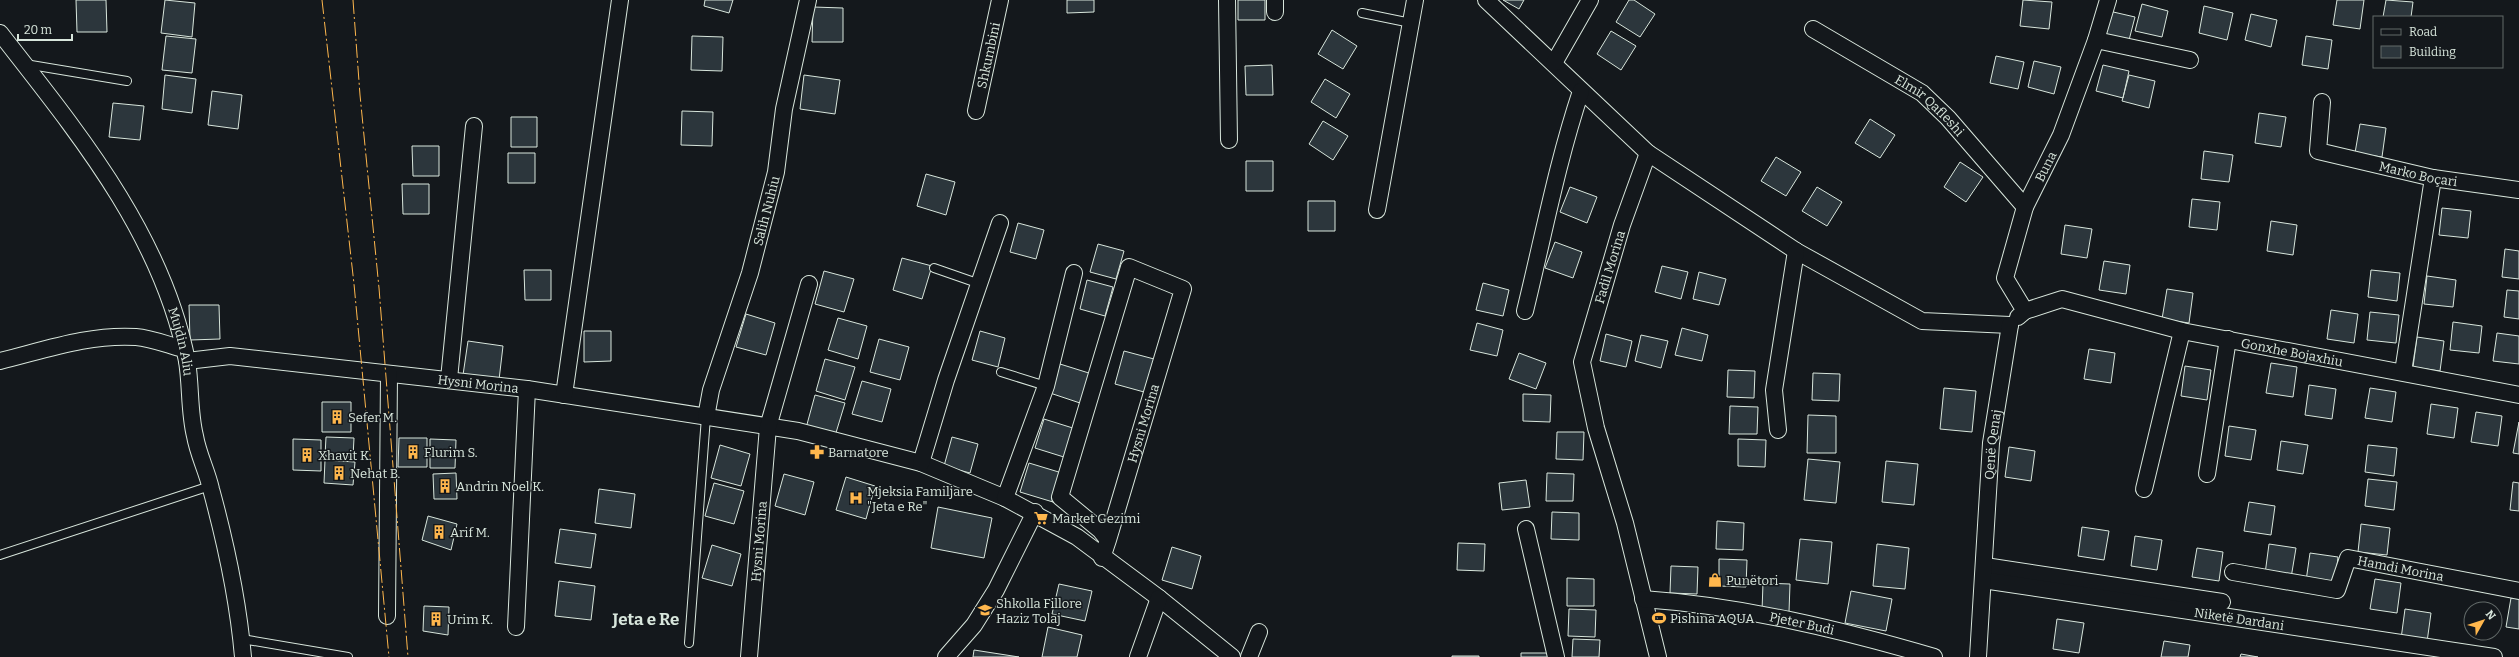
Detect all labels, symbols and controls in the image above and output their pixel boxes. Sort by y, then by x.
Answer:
scale bar [18,16,72,42]
legend [2373,16,2503,68]
street label: Shkumbini [974,21,1002,90]
text: 20 m [24,23,53,37]
text: Road [2409,25,2437,39]
text: Building [2409,45,2456,59]
street label: Elmir Qafleshi [1893,71,1967,139]
street label: Buna [2032,149,2059,184]
street label: Marko Boçari [2378,158,2459,189]
street label: Salih Nuhiu [750,174,782,247]
street label: Fadil Morina [1592,229,1628,305]
street label: Mujdin Aliu [166,305,196,376]
street label: Gonxhe Bojaxhiu [2240,335,2344,369]
street label: Hysni Morina [437,372,519,396]
street label: Hysni Morina [1124,382,1162,464]
street label: Qenë Qenaj [1981,408,2004,480]
building icon: Sefer M. [329,409,345,425]
place label: Sefer M. [348,410,397,425]
building icon: Flurim S. [405,444,421,460]
pharmacy icon: Barnatore [809,444,825,460]
place label: Flurim S. [424,445,478,460]
place label: Barnatore [828,445,889,460]
building icon: Xhavit K. [299,447,315,463]
place label: Xhavit K. [318,448,372,463]
building icon: Nehat B. [331,465,347,481]
place label: Nehat B. [350,466,401,481]
building icon: Andrin Noel K. [437,478,453,494]
place label: Andrin Noel K. [456,479,544,494]
place label: Mjeksia Familjare "Jeta e Re" [867,484,973,514]
hospital icon: Mjeksia Familjare "Jeta e Re" [848,490,864,506]
street label: Hysni Morina [748,500,769,582]
supermarket icon: Market Gezimi [1033,510,1049,526]
place label: Market Gezimi [1052,511,1141,526]
building icon: Arif M. [431,524,447,540]
place label: Arif M. [450,525,490,540]
street label: Hamdi Morina [2356,553,2445,584]
shop icon: Punëtori [1707,572,1723,588]
place label: Punëtori [1726,573,1779,588]
place label: Shkolla Fillore Haziz Tolaj [996,596,1082,626]
north arrow [2463,601,2503,641]
school or university icon: Shkolla Fillore Haziz Tolaj [977,602,993,618]
street label: Niketë Dardani [2193,604,2285,633]
text: N [2483,608,2498,623]
district label: Jeta e Re [612,609,679,630]
street label: Pjeter Budi [1768,609,1836,637]
sports icon: Pishina AQUA [1651,610,1667,626]
building icon: Urim K. [428,611,444,627]
place label: Pishina AQUA [1670,611,1755,626]
place label: Urim K. [447,612,493,627]

